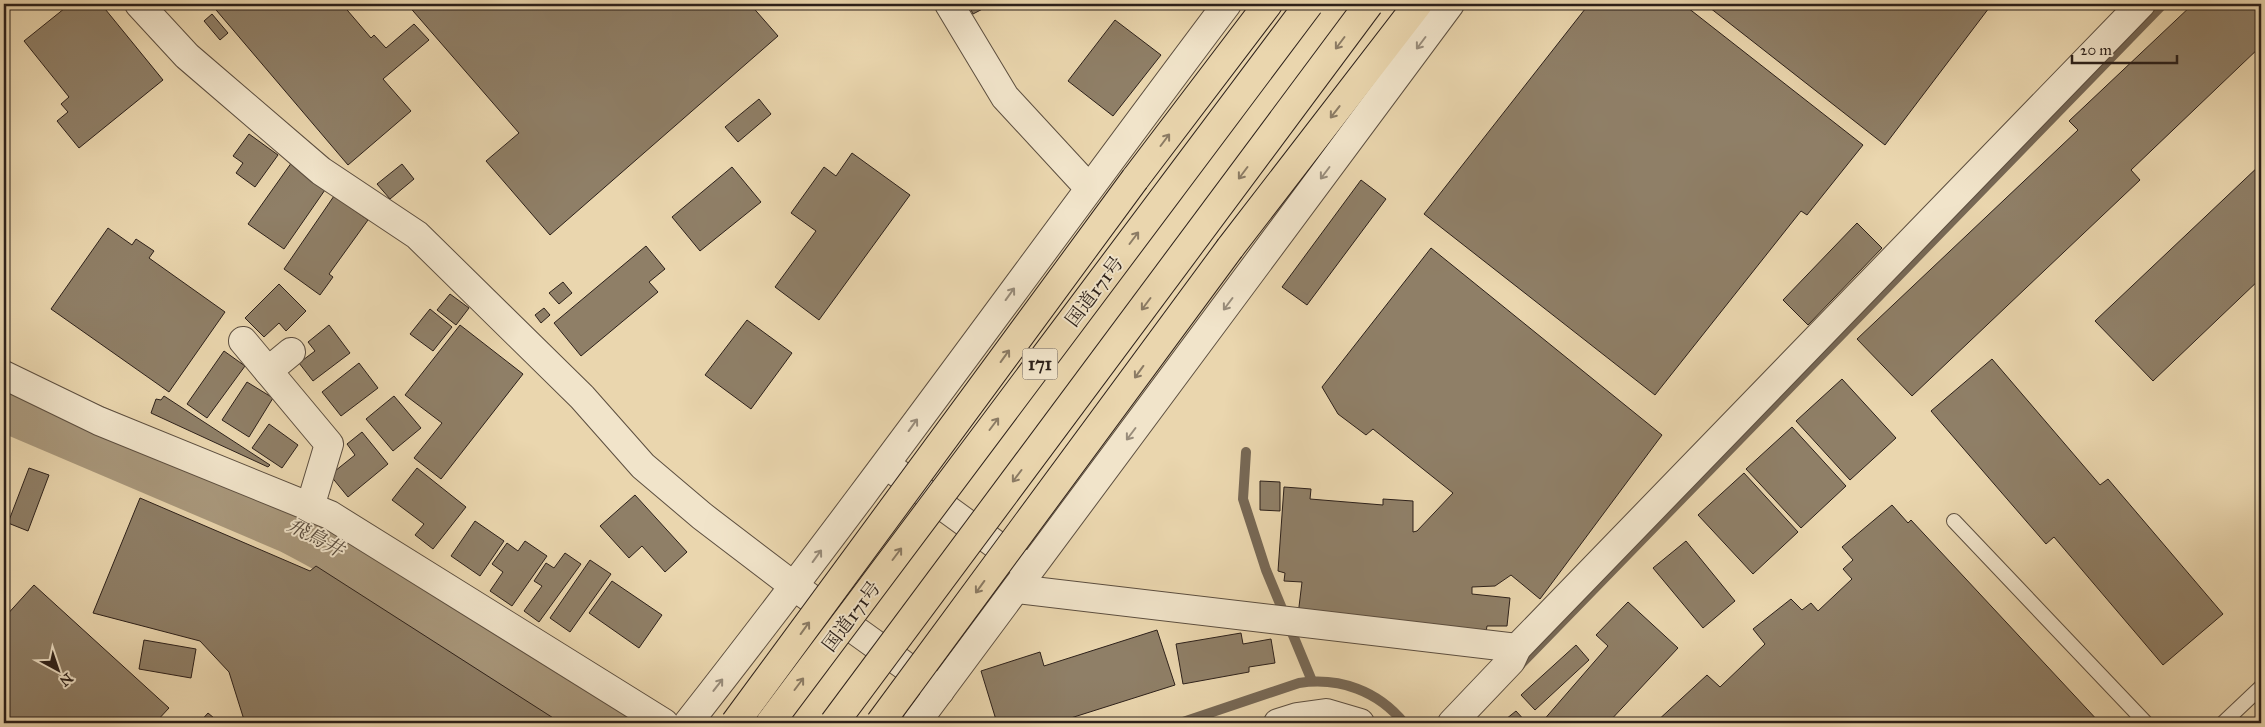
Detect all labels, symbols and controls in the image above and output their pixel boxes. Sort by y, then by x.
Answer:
scale bar [2072,32,2178,64]
one-way arrow [1334,36,1345,49]
one-way arrow [1416,36,1427,49]
text: 20 m [2080,41,2112,59]
one-way arrow [1330,105,1340,119]
one-way arrow [1159,134,1170,147]
one-way arrow [1237,166,1248,179]
one-way arrow [1319,166,1330,179]
one-way arrow [1129,231,1139,245]
street label: 国道171号 [1060,252,1128,331]
one-way arrow [1005,287,1015,301]
one-way arrow [1140,297,1151,310]
one-way arrow [1223,297,1233,311]
road number: 171 [1022,348,1058,379]
one-way arrow [1000,349,1010,363]
one-way arrow [1134,365,1144,379]
one-way arrow [989,418,1000,431]
one-way arrow [908,419,919,432]
one-way arrow [1126,427,1136,441]
one-way arrow [1012,469,1023,482]
water label: 飛鳥井 [284,512,350,563]
one-way arrow [892,547,902,561]
one-way arrow [812,549,822,563]
street label: 国道171号 [817,577,885,656]
one-way arrow [975,580,985,594]
one-way arrow [800,621,810,635]
north arrow [32,644,82,694]
text: N [56,669,76,690]
one-way arrow [794,678,805,691]
one-way arrow [713,679,724,692]

